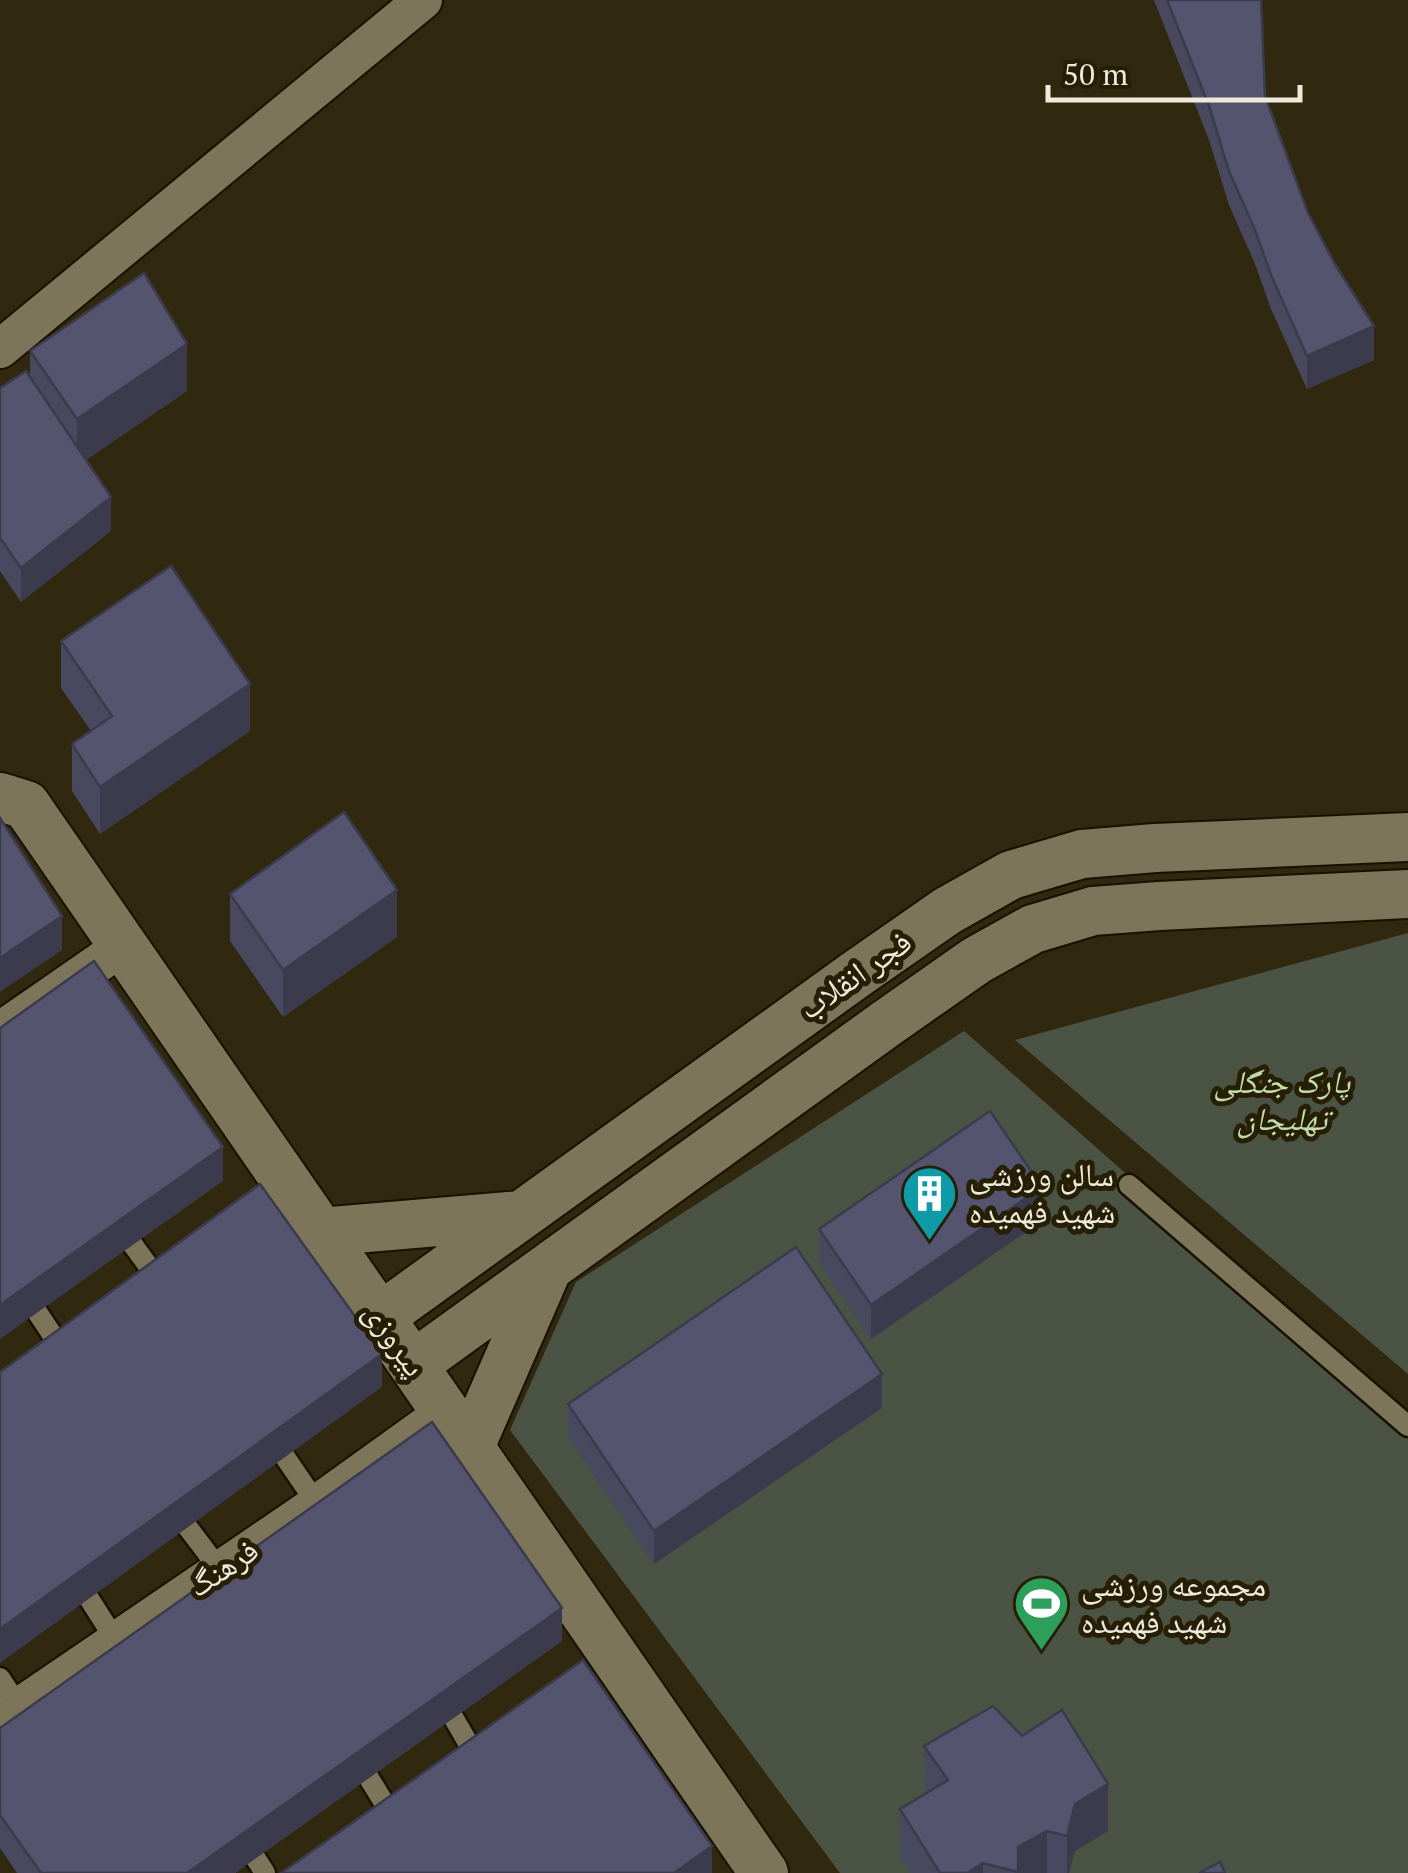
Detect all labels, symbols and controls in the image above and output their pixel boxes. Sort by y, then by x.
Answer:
scale bar [1048,40,1300,102]
text: 50 m [1063,54,1128,94]
street label: فجر انقلاب [790,920,919,1028]
park label: پارک جنگلی تهلیجان [1214,1060,1351,1139]
place label: سالن ورزشی شهید فهمیده [969,1153,1115,1232]
building icon: سالن ورزشی شهید فهمیده [900,1163,960,1242]
street label: پیروزی [355,1293,437,1384]
street label: فرهنگ [179,1528,266,1606]
place label: مجموعه ورزشی شهید فهمیده [1081,1563,1266,1642]
sports icon: مجموعه ورزشی شهید فهمیده [1012,1573,1072,1652]

